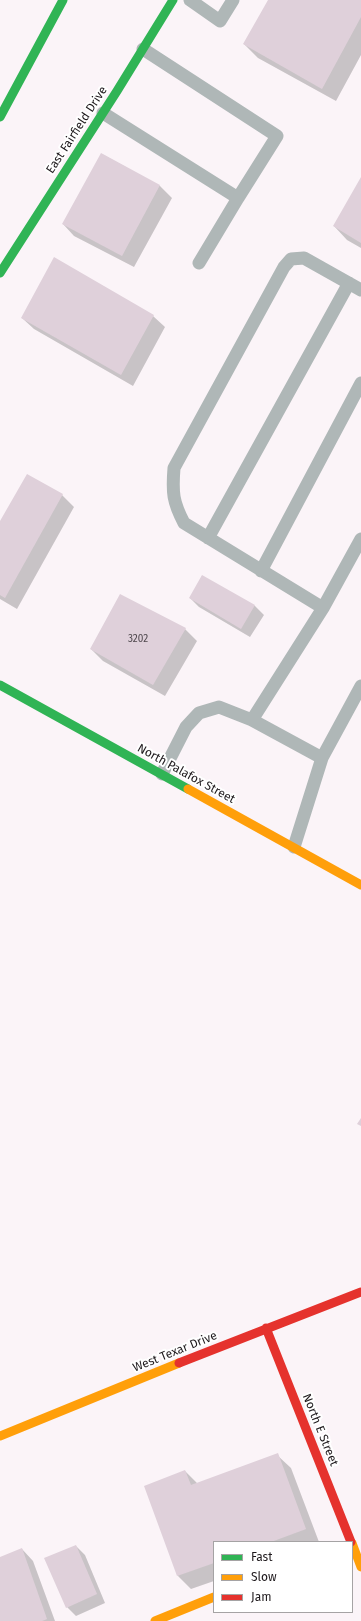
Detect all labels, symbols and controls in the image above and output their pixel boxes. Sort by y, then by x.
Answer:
street label: East Fairfield Drive [43,84,111,176]
house number: 3202 [128,633,148,645]
street label: North Palafox Street [135,741,237,807]
street label: West Texar Drive [131,1329,219,1375]
street label: North E Street [299,1392,341,1468]
legend [213,1541,353,1613]
text: Fast [251,1550,273,1564]
text: Slow [251,1570,277,1584]
text: Jam [251,1590,271,1604]

